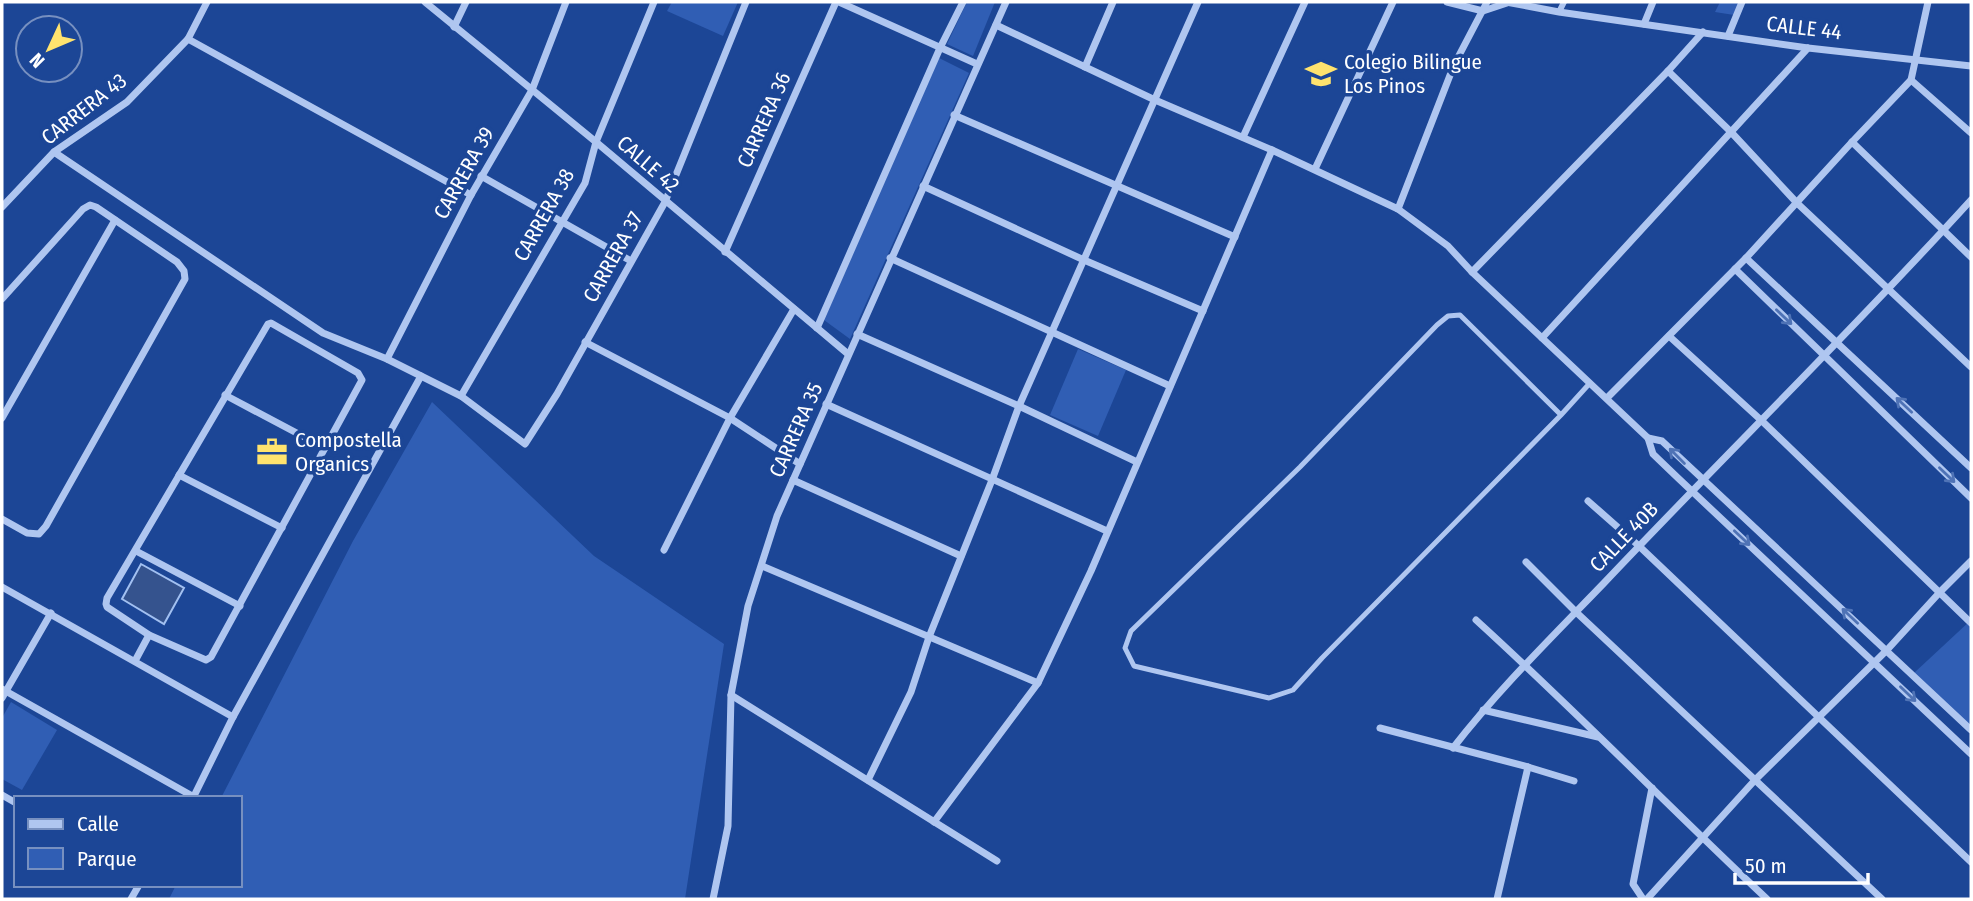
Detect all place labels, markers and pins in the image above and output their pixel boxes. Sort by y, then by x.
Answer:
place label: Colegio Bilingue Los Pinos [1344,49,1482,99]
school or university icon: Colegio Bilingue Los Pinos [1304,57,1338,91]
place label: Compostella Organics [295,427,402,477]
office icon: Compostella Organics [255,435,289,469]

